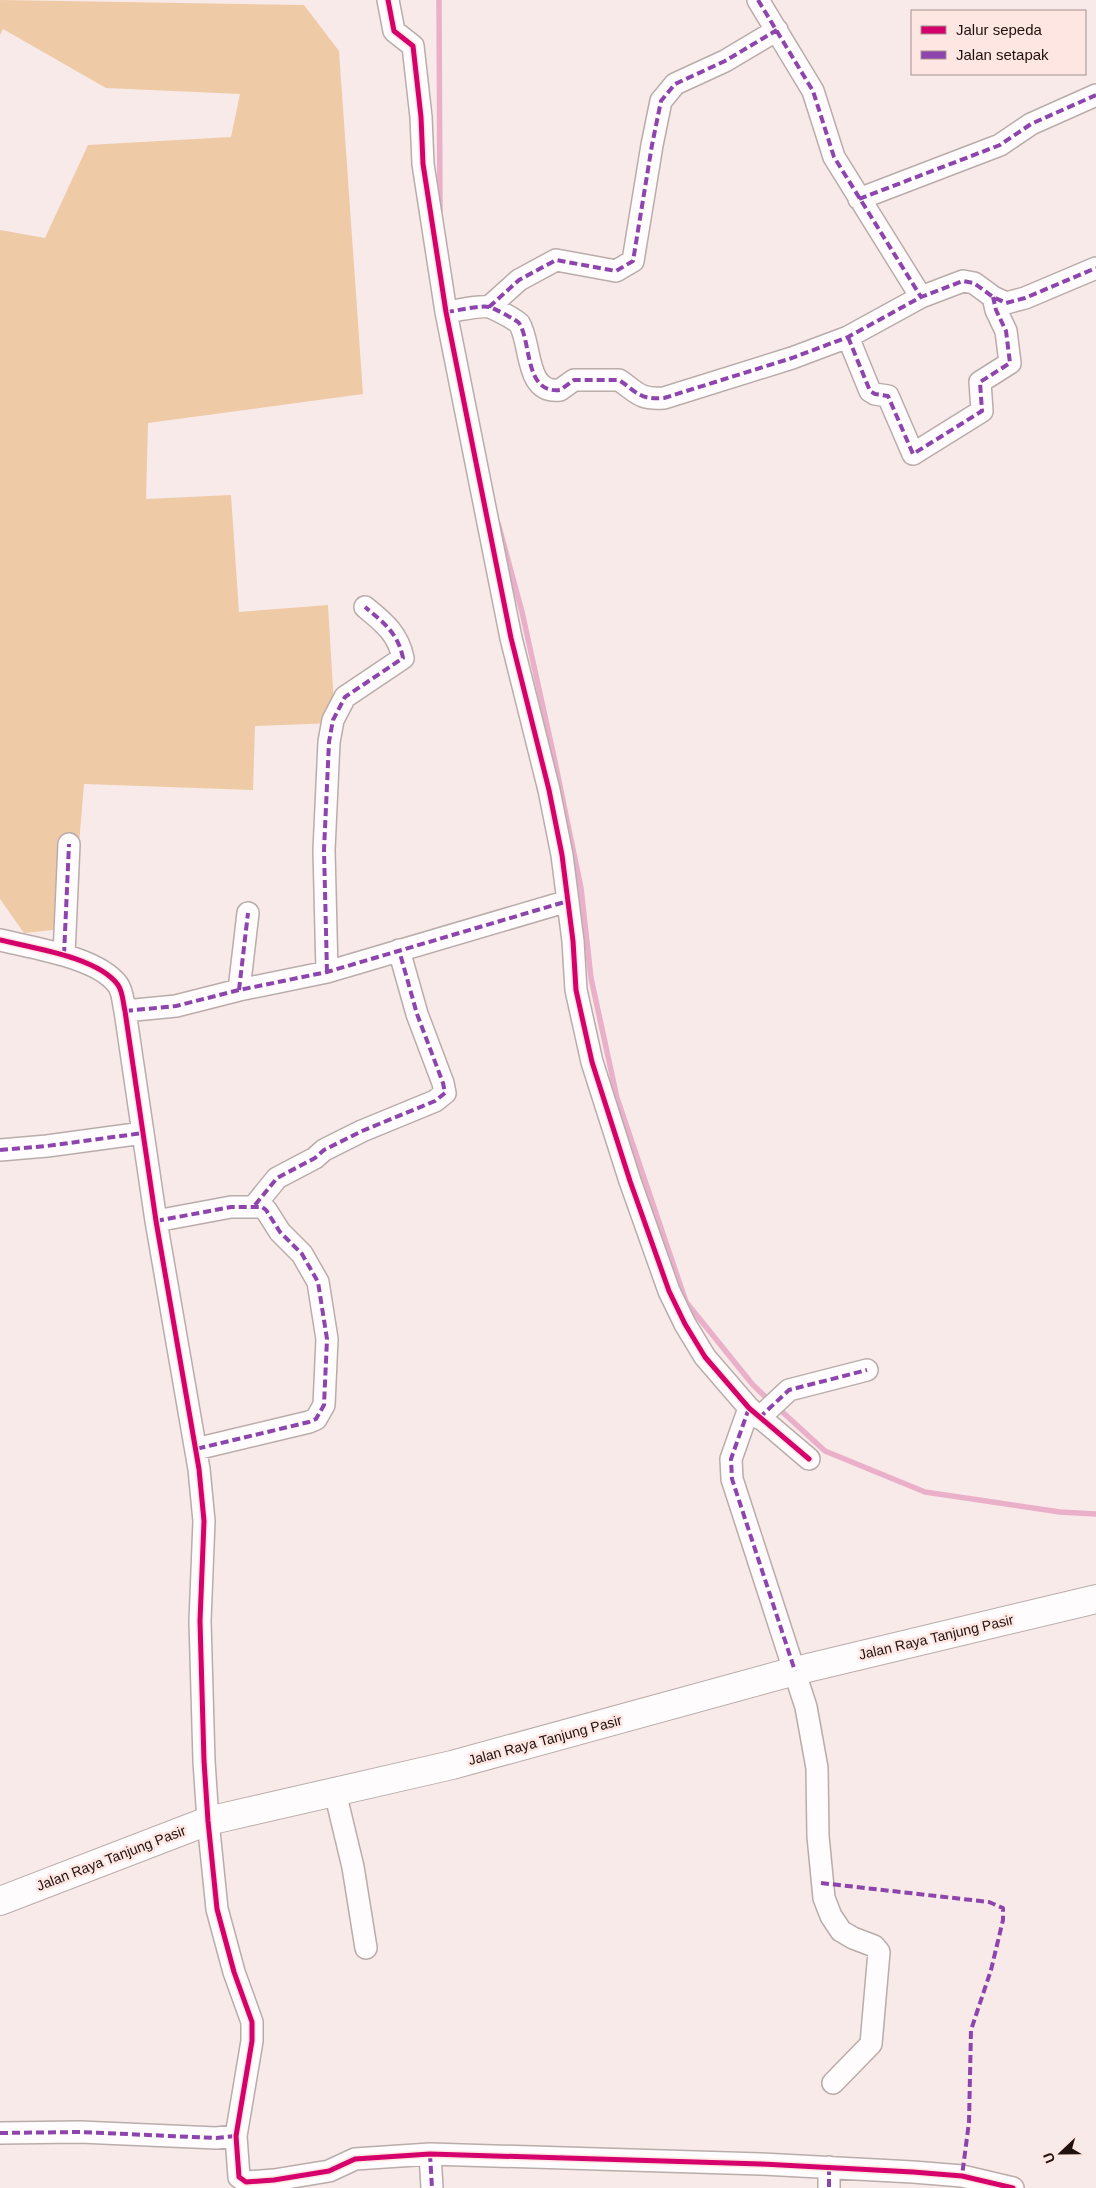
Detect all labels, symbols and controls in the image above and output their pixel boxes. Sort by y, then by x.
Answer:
legend [911,10,1086,75]
text: Jalur sepeda [956,21,1043,38]
text: Jalan setapak [956,46,1049,63]
street label: Jalan Raya Tanjung Pasir [857,1611,1015,1663]
street label: Jalan Raya Tanjung Pasir [466,1712,624,1768]
street label: Jalan Raya Tanjung Pasir [34,1822,188,1894]
north arrow [1036,2128,1086,2178]
text: U [1040,2150,1058,2166]

